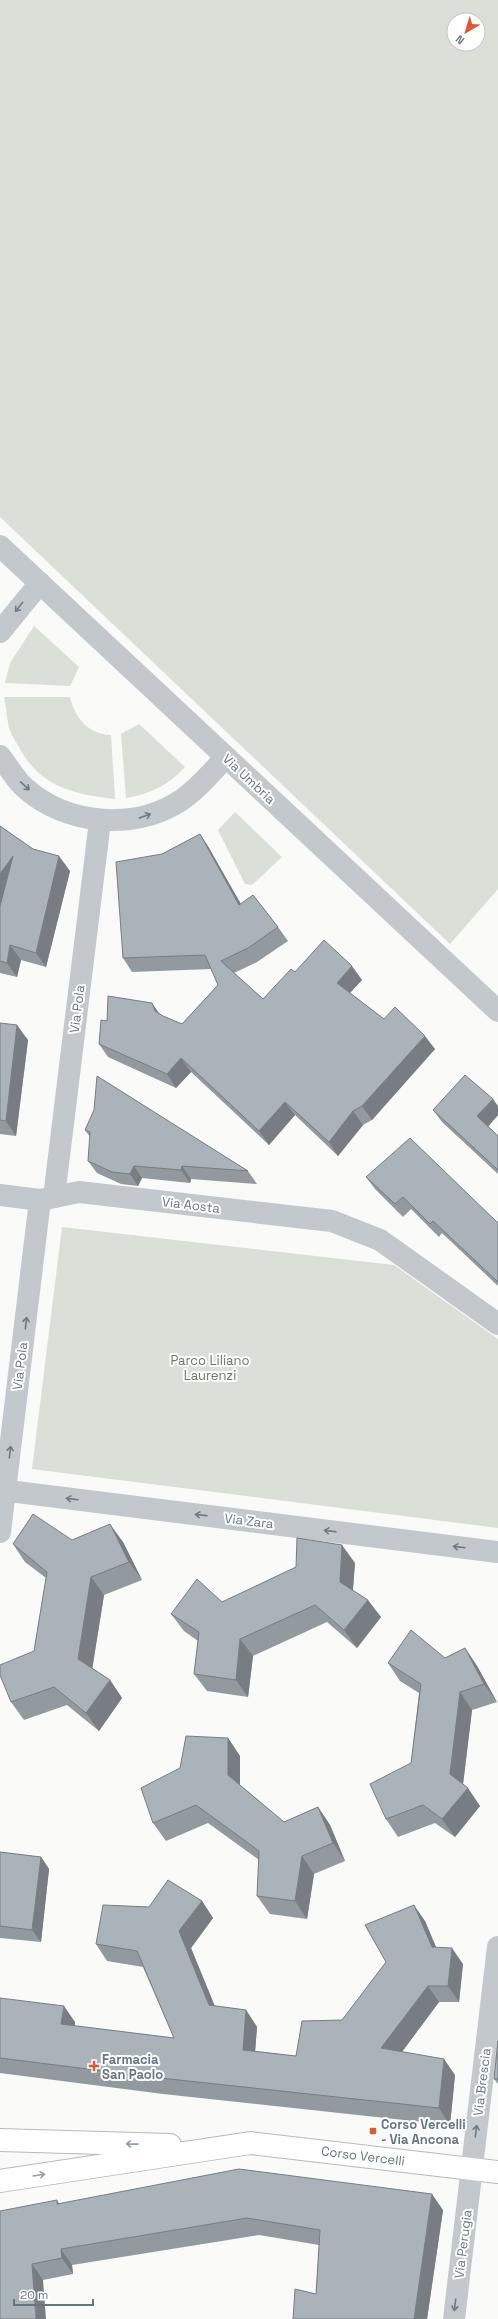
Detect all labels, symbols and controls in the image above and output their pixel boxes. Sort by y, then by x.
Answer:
north arrow [446,12,486,52]
text: N [453,32,467,48]
one-way arrow [15,601,24,612]
street label: Via Umbria [219,750,279,808]
one-way arrow [20,782,30,791]
one-way arrow [139,811,151,819]
street label: Via Pola [66,983,88,1034]
street label: Via Aosta [161,1193,221,1217]
one-way arrow [22,1317,29,1330]
street label: Via Pola [9,1340,31,1391]
park label: Parco Liliano Laurenzi [170,1352,250,1384]
one-way arrow [6,1446,14,1459]
one-way arrow [66,1495,79,1503]
street label: Via Zara [224,1510,275,1532]
one-way arrow [195,1511,208,1519]
one-way arrow [324,1527,337,1535]
one-way arrow [453,1543,466,1551]
street label: Via Brescia [469,2047,495,2117]
place label: Farmacia San Paolo [102,2051,163,2083]
marker: Farmacia San Paolo [89,2061,99,2071]
place label: Corso Vercelli - Via Ancona [381,2116,466,2148]
one-way arrow [472,2124,480,2137]
marker: Corso Vercelli - Via Ancona [368,2126,378,2136]
one-way arrow [126,2140,139,2148]
street label: Corso Vercelli [320,2142,406,2170]
one-way arrow [32,2171,45,2179]
street label: Via Perugia [450,2208,476,2279]
scale bar [14,2281,93,2307]
text: 20 m [20,2287,48,2303]
one-way arrow [451,2298,459,2311]

